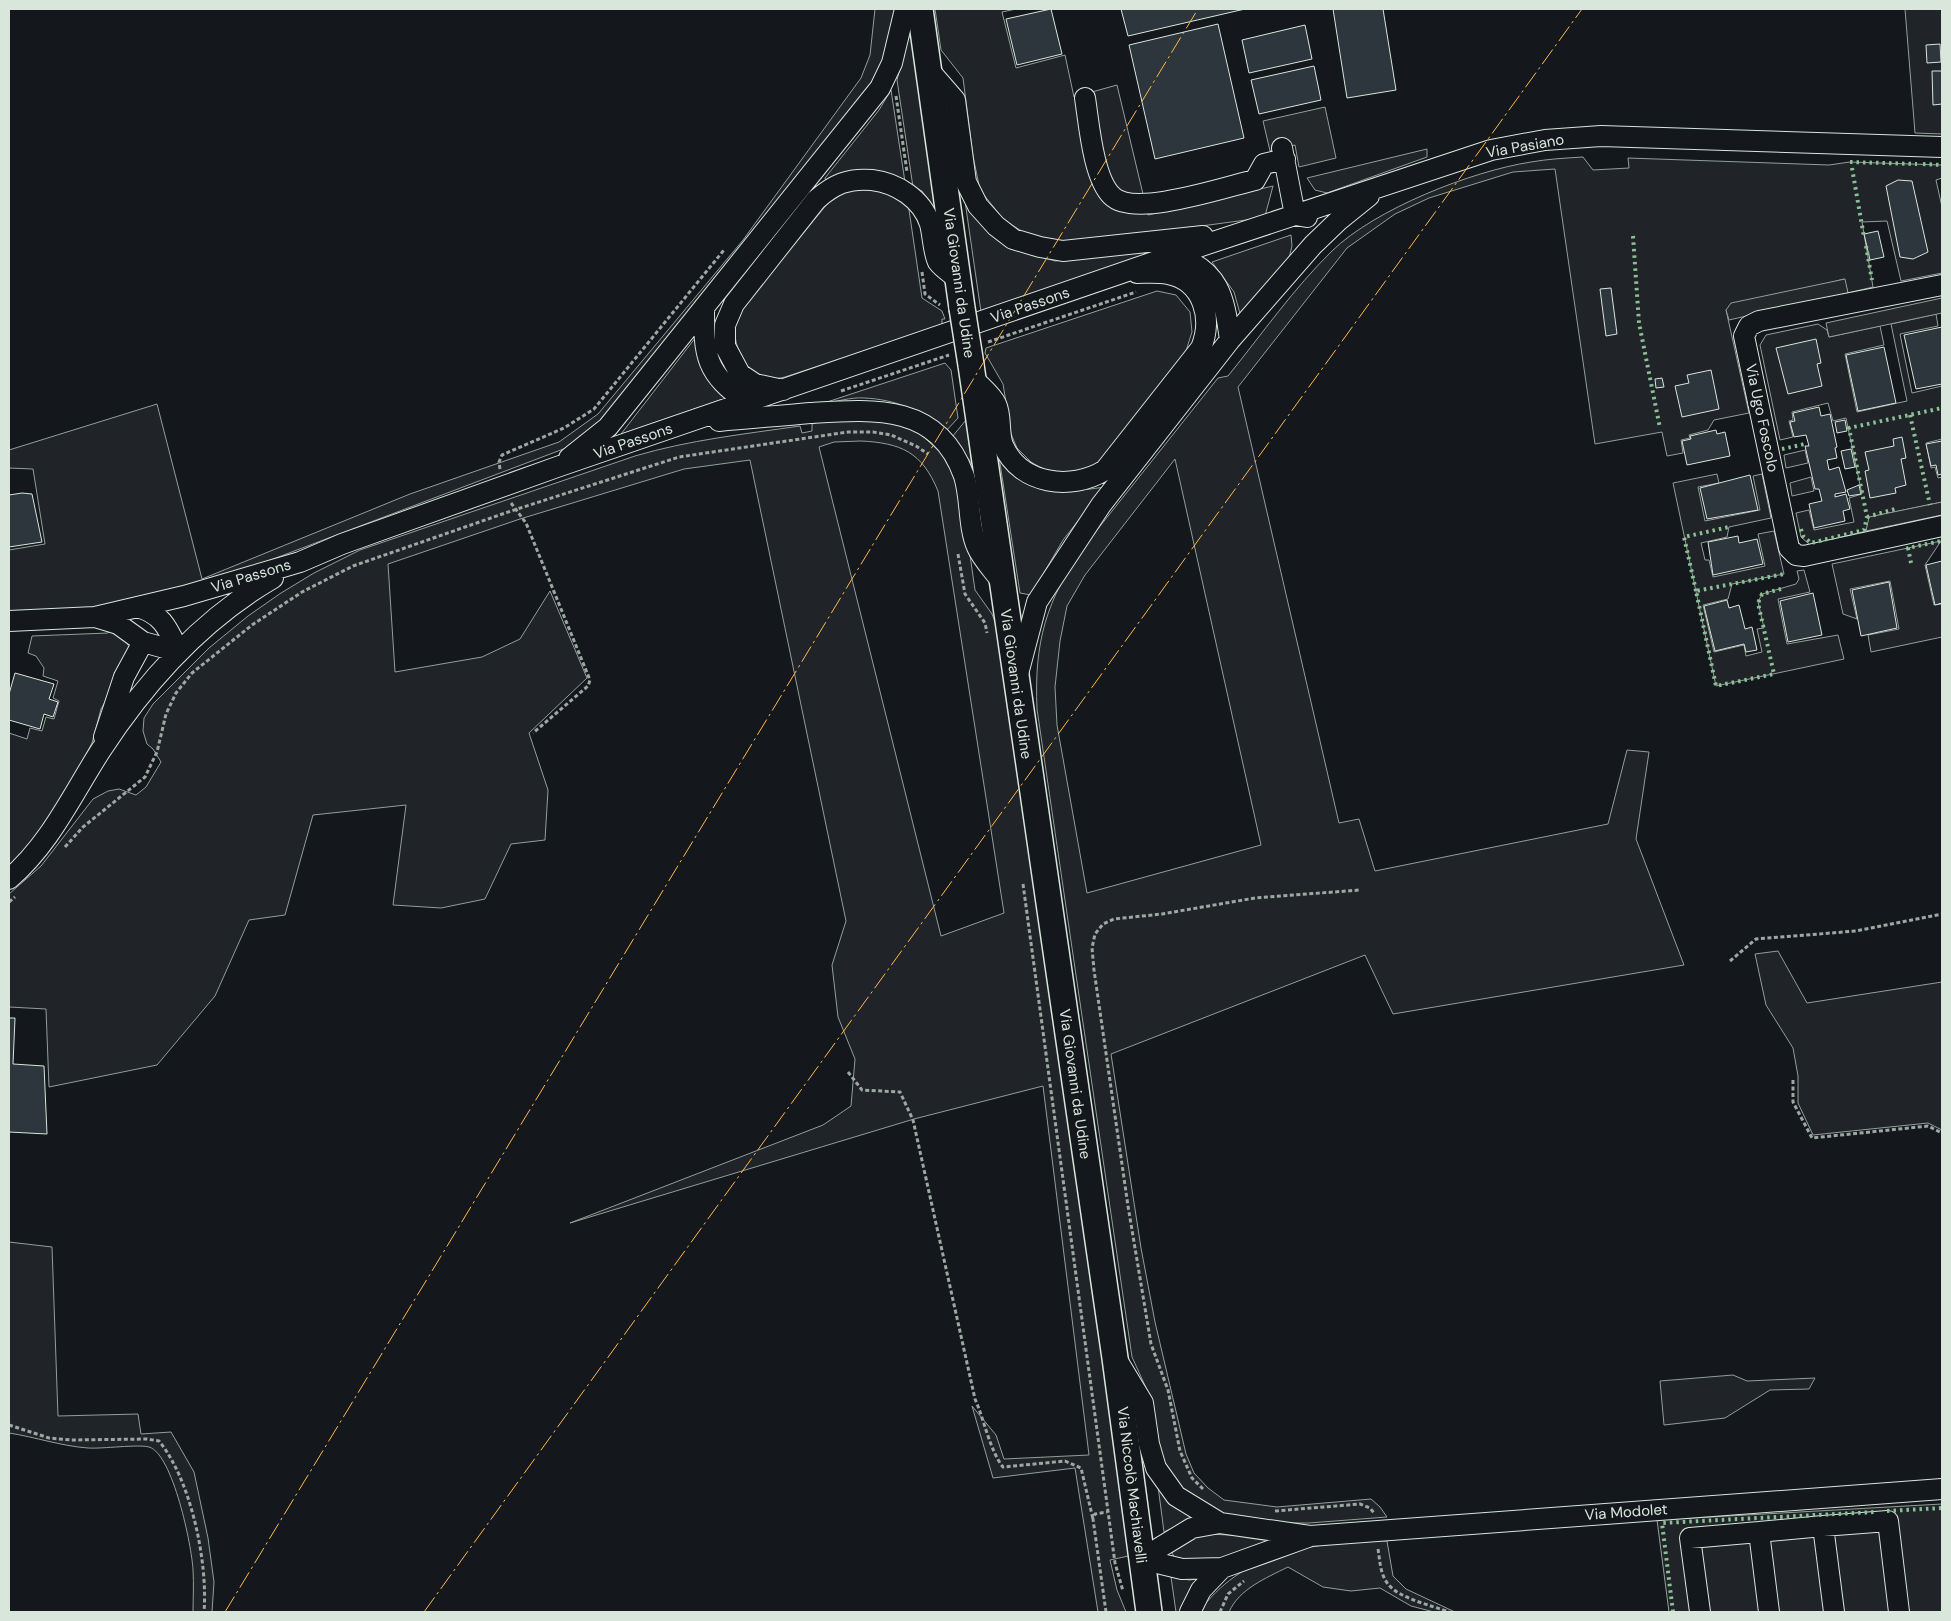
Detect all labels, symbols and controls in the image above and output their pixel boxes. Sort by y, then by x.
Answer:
street label: Via Pasiano [1484,129,1566,163]
street label: Via Giovanni da Udine [939,207,979,359]
street label: Via Passons [988,282,1072,328]
street label: Via Ugo Foscolo [1741,362,1783,474]
street label: Via Passons [591,418,675,464]
street label: Via Passons [209,554,293,598]
street label: Via Giovanni da Udine [996,608,1036,760]
street label: Via Giovanni da Udine [1055,1008,1095,1160]
street label: Via Niccolò Machiavelli [1112,1405,1152,1565]
street label: Via Modolet [1584,1499,1668,1525]

